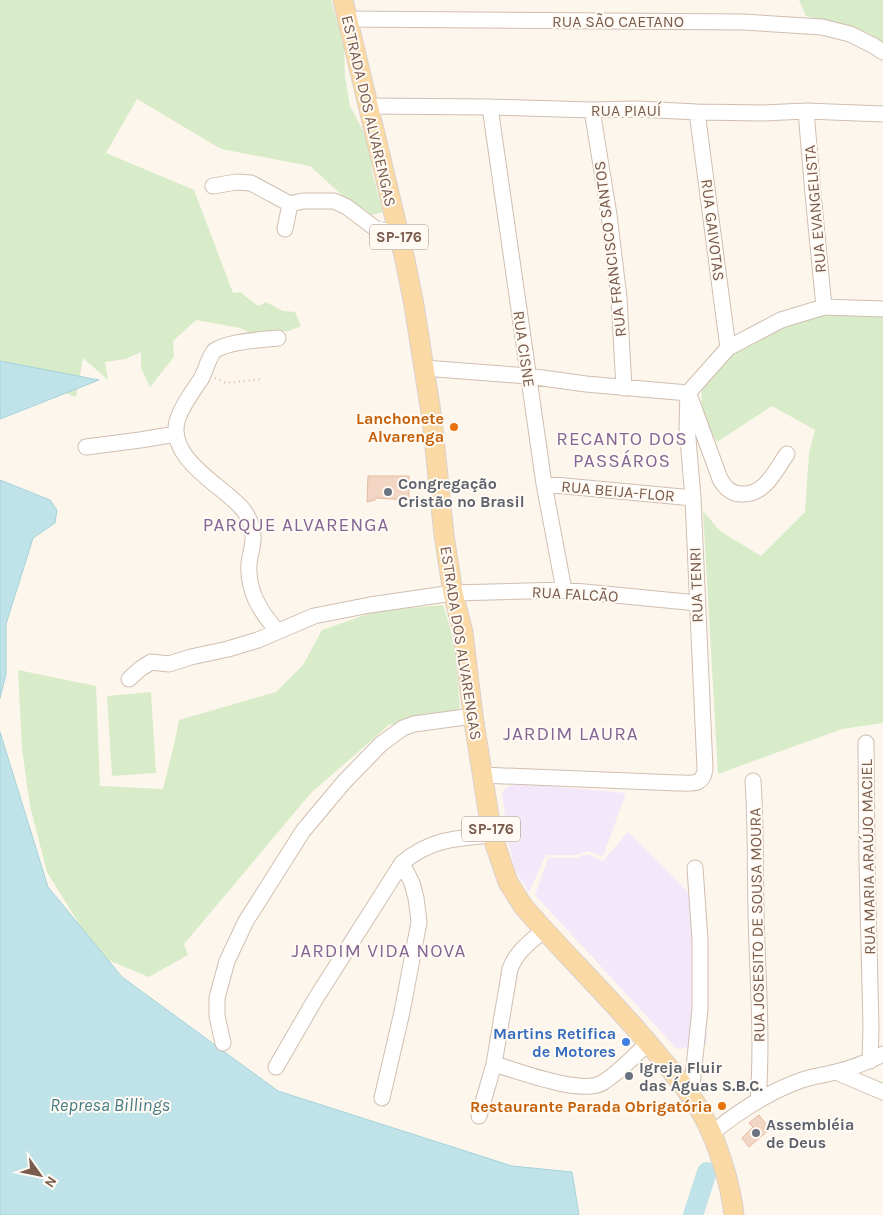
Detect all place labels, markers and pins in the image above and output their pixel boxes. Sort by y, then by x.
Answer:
place label: Lanchonete Alvarenga [356,409,444,446]
marker: Lanchonete Alvarenga [448,421,460,433]
place label: Congregação Cristão no Brasil [398,474,525,511]
marker: Congregação Cristão no Brasil [382,486,394,498]
place label: Martins Retifica de Motores [493,1024,616,1061]
marker: Martins Retifica de Motores [620,1036,632,1048]
place label: Igreja Fluir das Águas S.B.C. [639,1058,763,1095]
marker: Igreja Fluir das Águas S.B.C. [623,1070,635,1082]
place label: Restaurante Parada Obrigatória [470,1097,712,1116]
marker: Restaurante Parada Obrigatória [716,1100,728,1112]
place label: Assembléia de Deus [766,1115,854,1152]
marker: Assembléia de Deus [750,1127,762,1139]

